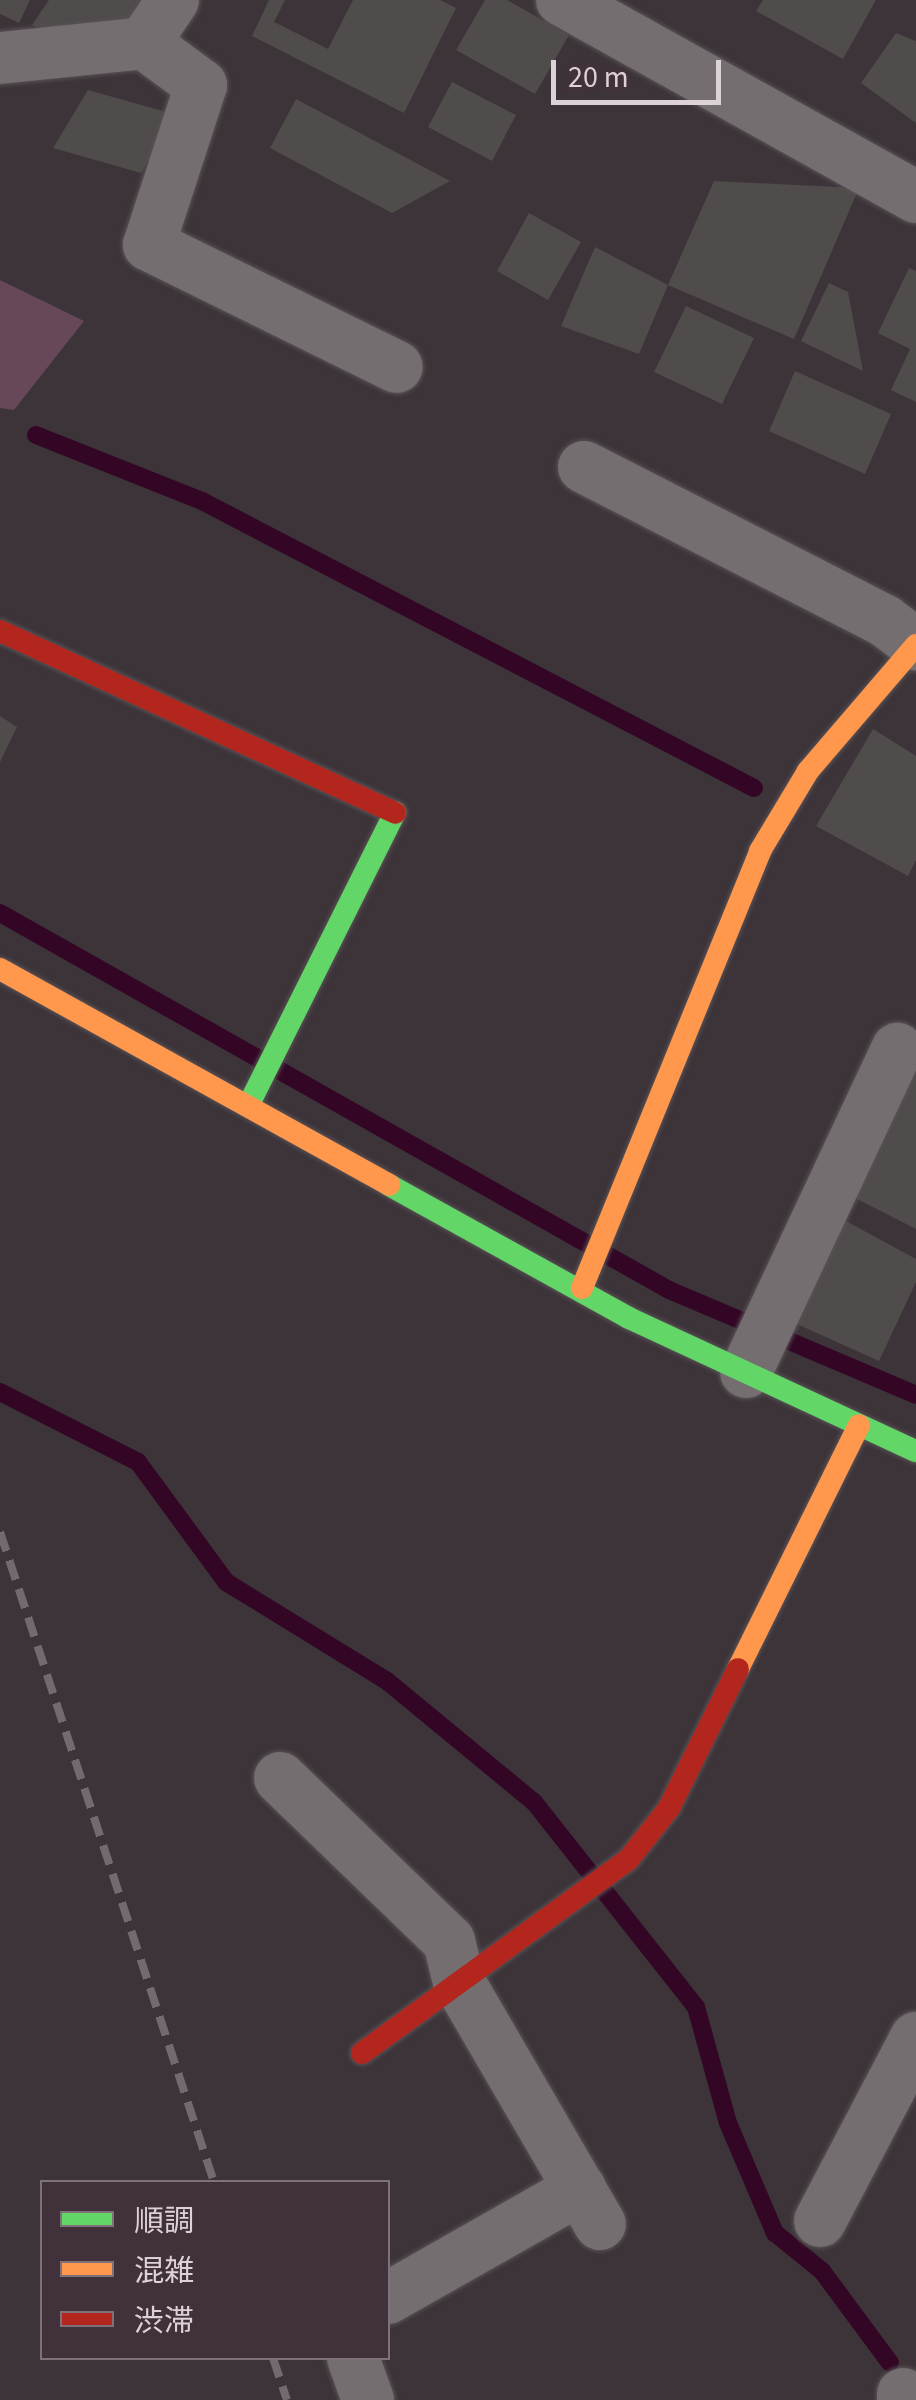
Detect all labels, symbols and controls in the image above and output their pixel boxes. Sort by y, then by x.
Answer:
scale bar [556,40,726,102]
text: 20 m [568,56,629,99]
legend [40,2180,390,2360]
text: 順調 [134,2200,194,2243]
text: 混雑 [134,2250,194,2293]
text: 渋滞 [134,2300,194,2343]

